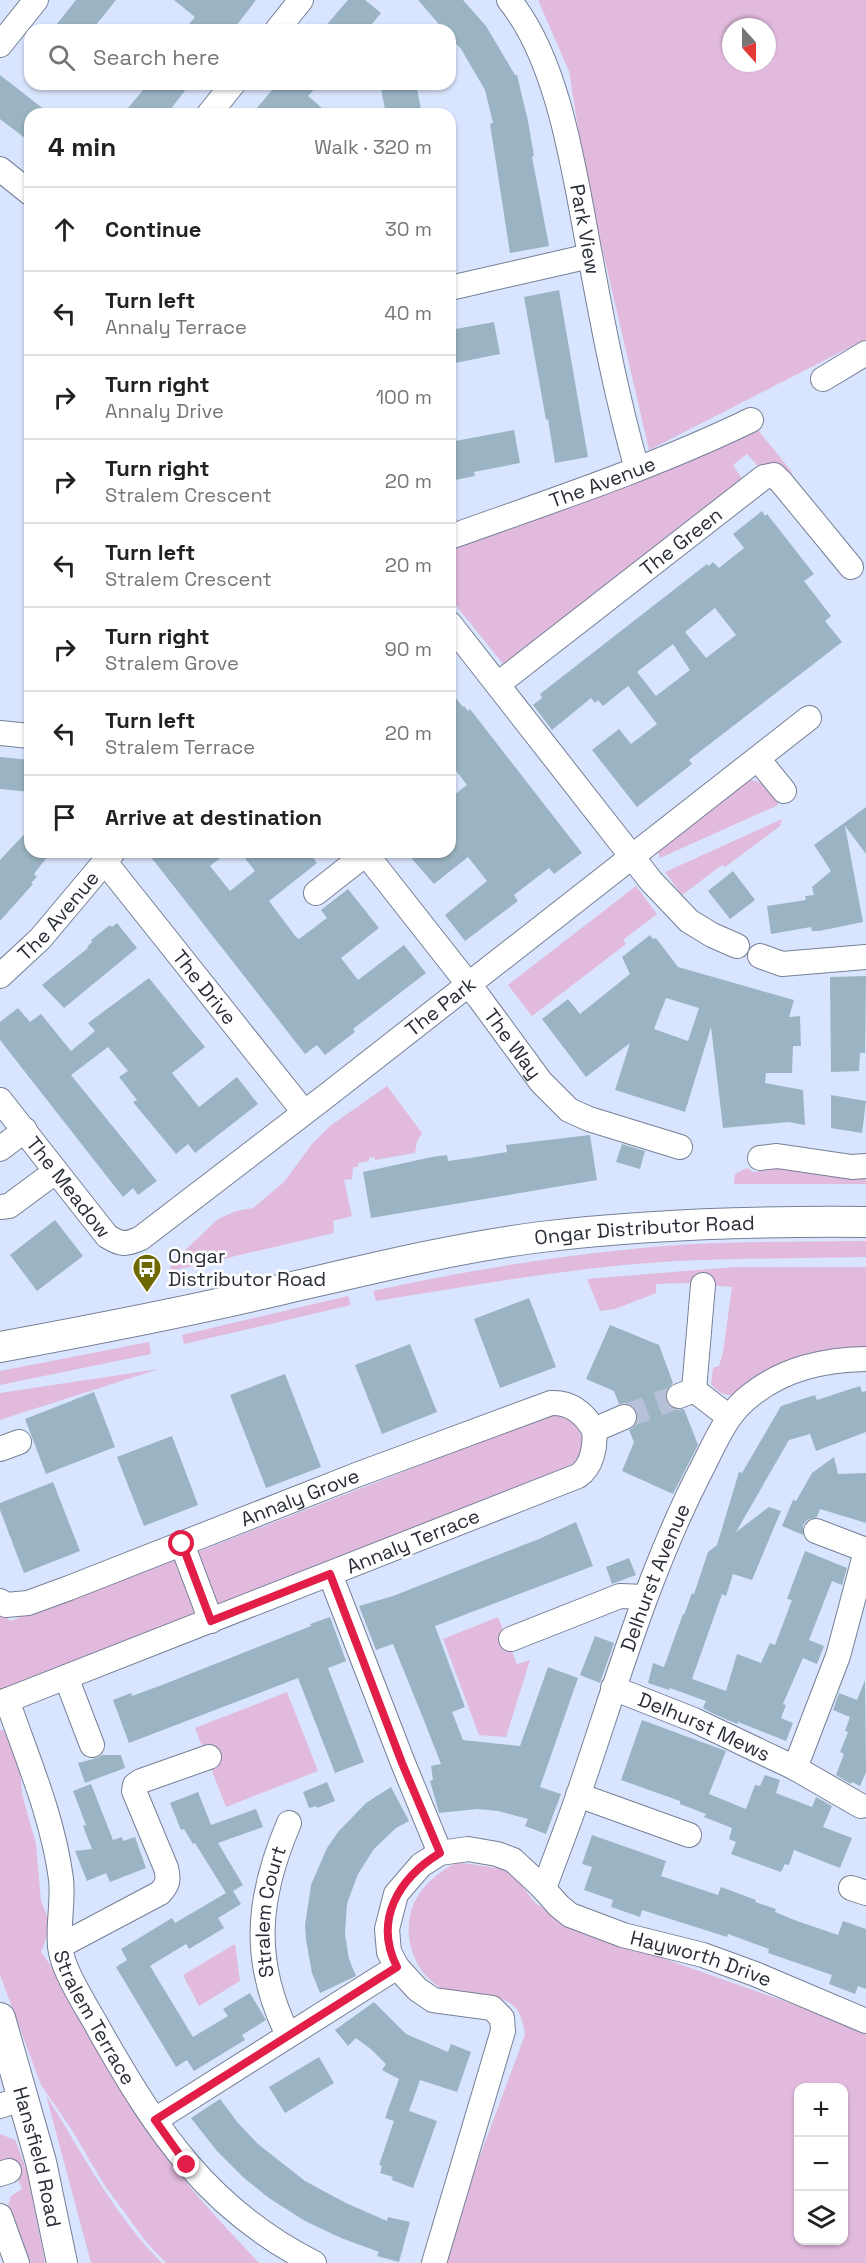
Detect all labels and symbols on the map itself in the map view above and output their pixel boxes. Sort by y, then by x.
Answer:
north arrow [722,18,776,72]
street label: Park View [564,182,606,277]
street label: The Avenue [546,450,659,514]
street label: The Green [635,501,727,582]
street label: The Avenue [12,865,105,966]
street label: The Drive [167,944,243,1030]
street label: The Park [400,971,481,1042]
street label: The Way [478,1003,548,1084]
street label: The Meadow [21,1131,117,1243]
street label: Ongar Distributor Road [533,1210,755,1251]
place label: Ongar Distributor Road [168,1243,326,1292]
bus stop icon: Ongar Distributor Road [131,1252,163,1294]
street label: Annaly Grove [237,1462,363,1532]
street label: Delhurst Avenue [614,1499,696,1655]
street label: Annaly Terrace [342,1502,484,1580]
route start [168,1530,194,1556]
street label: Delhurst Mews [634,1686,774,1767]
street label: Stralem Court [249,1842,292,1980]
street label: Hayworth Drive [627,1924,776,1993]
street label: Stralem Terrace [48,1947,142,2090]
street label: Hansfield Road [7,2084,67,2230]
route end [173,2151,199,2177]

